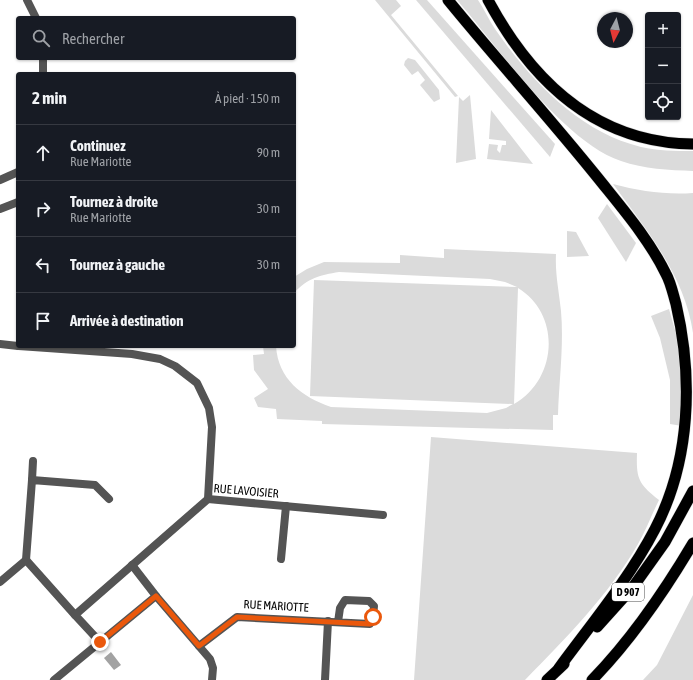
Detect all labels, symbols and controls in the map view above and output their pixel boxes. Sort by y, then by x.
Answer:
north arrow [597,12,633,48]
map controls [645,12,681,120]
button: + [645,12,681,48]
search box [16,16,296,60]
icon: search [30,27,52,49]
text: Rechercher [62,30,124,47]
button: − [645,48,681,84]
button: locate [645,84,681,120]
text: 2 min [32,88,67,108]
text: À pied · 150 m [215,91,280,106]
text: Continuez [70,137,126,154]
icon: ahead [32,142,54,164]
text: 90 m [257,145,280,160]
text: Rue Mariotte [70,154,131,169]
text: Tournez à droite [70,193,158,210]
icon: right [32,198,54,220]
text: 30 m [257,201,280,216]
text: Rue Mariotte [70,210,131,225]
icon: left [32,254,54,276]
text: Tournez à gauche [70,256,165,273]
text: 30 m [257,257,280,272]
icon: arrive [32,310,54,332]
text: Arrivée à destination [70,312,184,329]
street label: RUE LAVOISIER [213,481,279,501]
road number: D 907 [612,583,644,601]
street label: RUE MARIOTTE [243,597,309,615]
route start [364,608,382,626]
route end [91,633,109,651]

